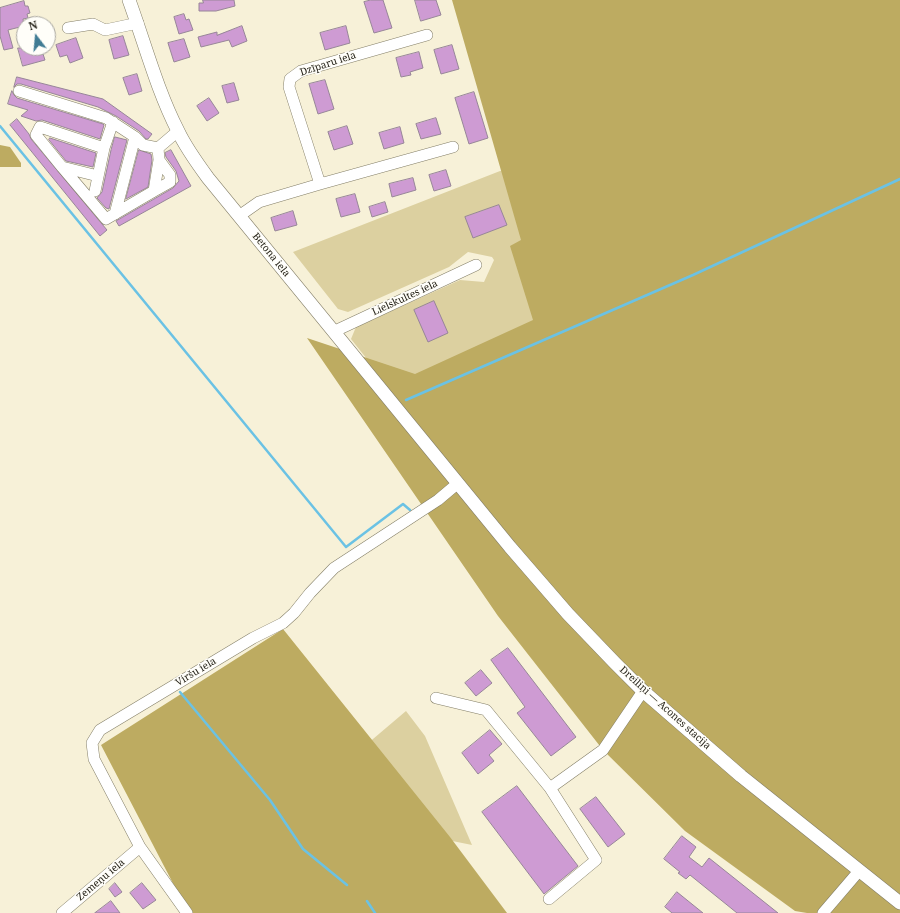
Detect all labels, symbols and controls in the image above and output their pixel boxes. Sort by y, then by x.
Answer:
north arrow [16,16,56,56]
text: N [27,17,39,33]
street label: Dzīparu iela [298,49,358,79]
street label: Betona iela [250,231,292,279]
street label: Lielskultes iela [370,278,440,318]
street label: Viršu iela [173,655,219,689]
street label: Dreiliņi — Acones stacija [617,664,713,752]
street label: Zemeņu iela [75,857,127,903]

